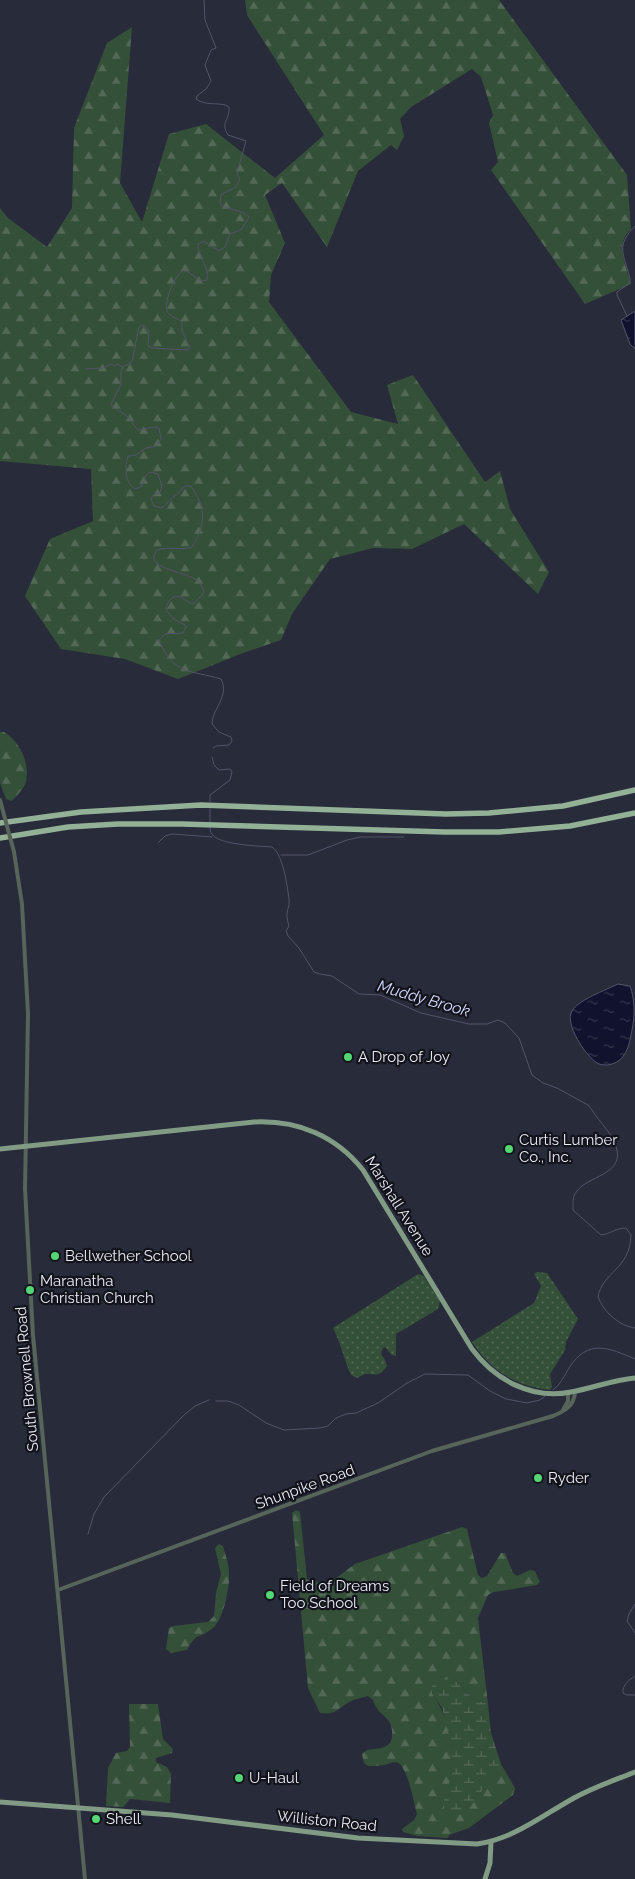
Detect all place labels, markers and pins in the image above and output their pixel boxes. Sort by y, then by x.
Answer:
place label: A Drop of Joy [358,1048,450,1066]
marker: A Drop of Joy [342,1051,354,1063]
place label: Curtis Lumber Co., Inc. [519,1131,618,1166]
marker: Curtis Lumber Co., Inc. [503,1143,515,1155]
place label: Bellwether School [65,1247,193,1265]
marker: Bellwether School [49,1250,61,1262]
place label: Maranatha Christian Church [40,1272,154,1307]
marker: Maranatha Christian Church [24,1284,36,1296]
place label: Ryder [548,1469,590,1487]
marker: Ryder [532,1472,544,1484]
place label: Field of Dreams Too School [280,1577,389,1612]
marker: Field of Dreams Too School [264,1589,276,1601]
place label: U-Haul [249,1769,300,1787]
marker: U-Haul [233,1772,245,1784]
place label: Shell [106,1810,142,1828]
marker: Shell [90,1813,102,1825]

